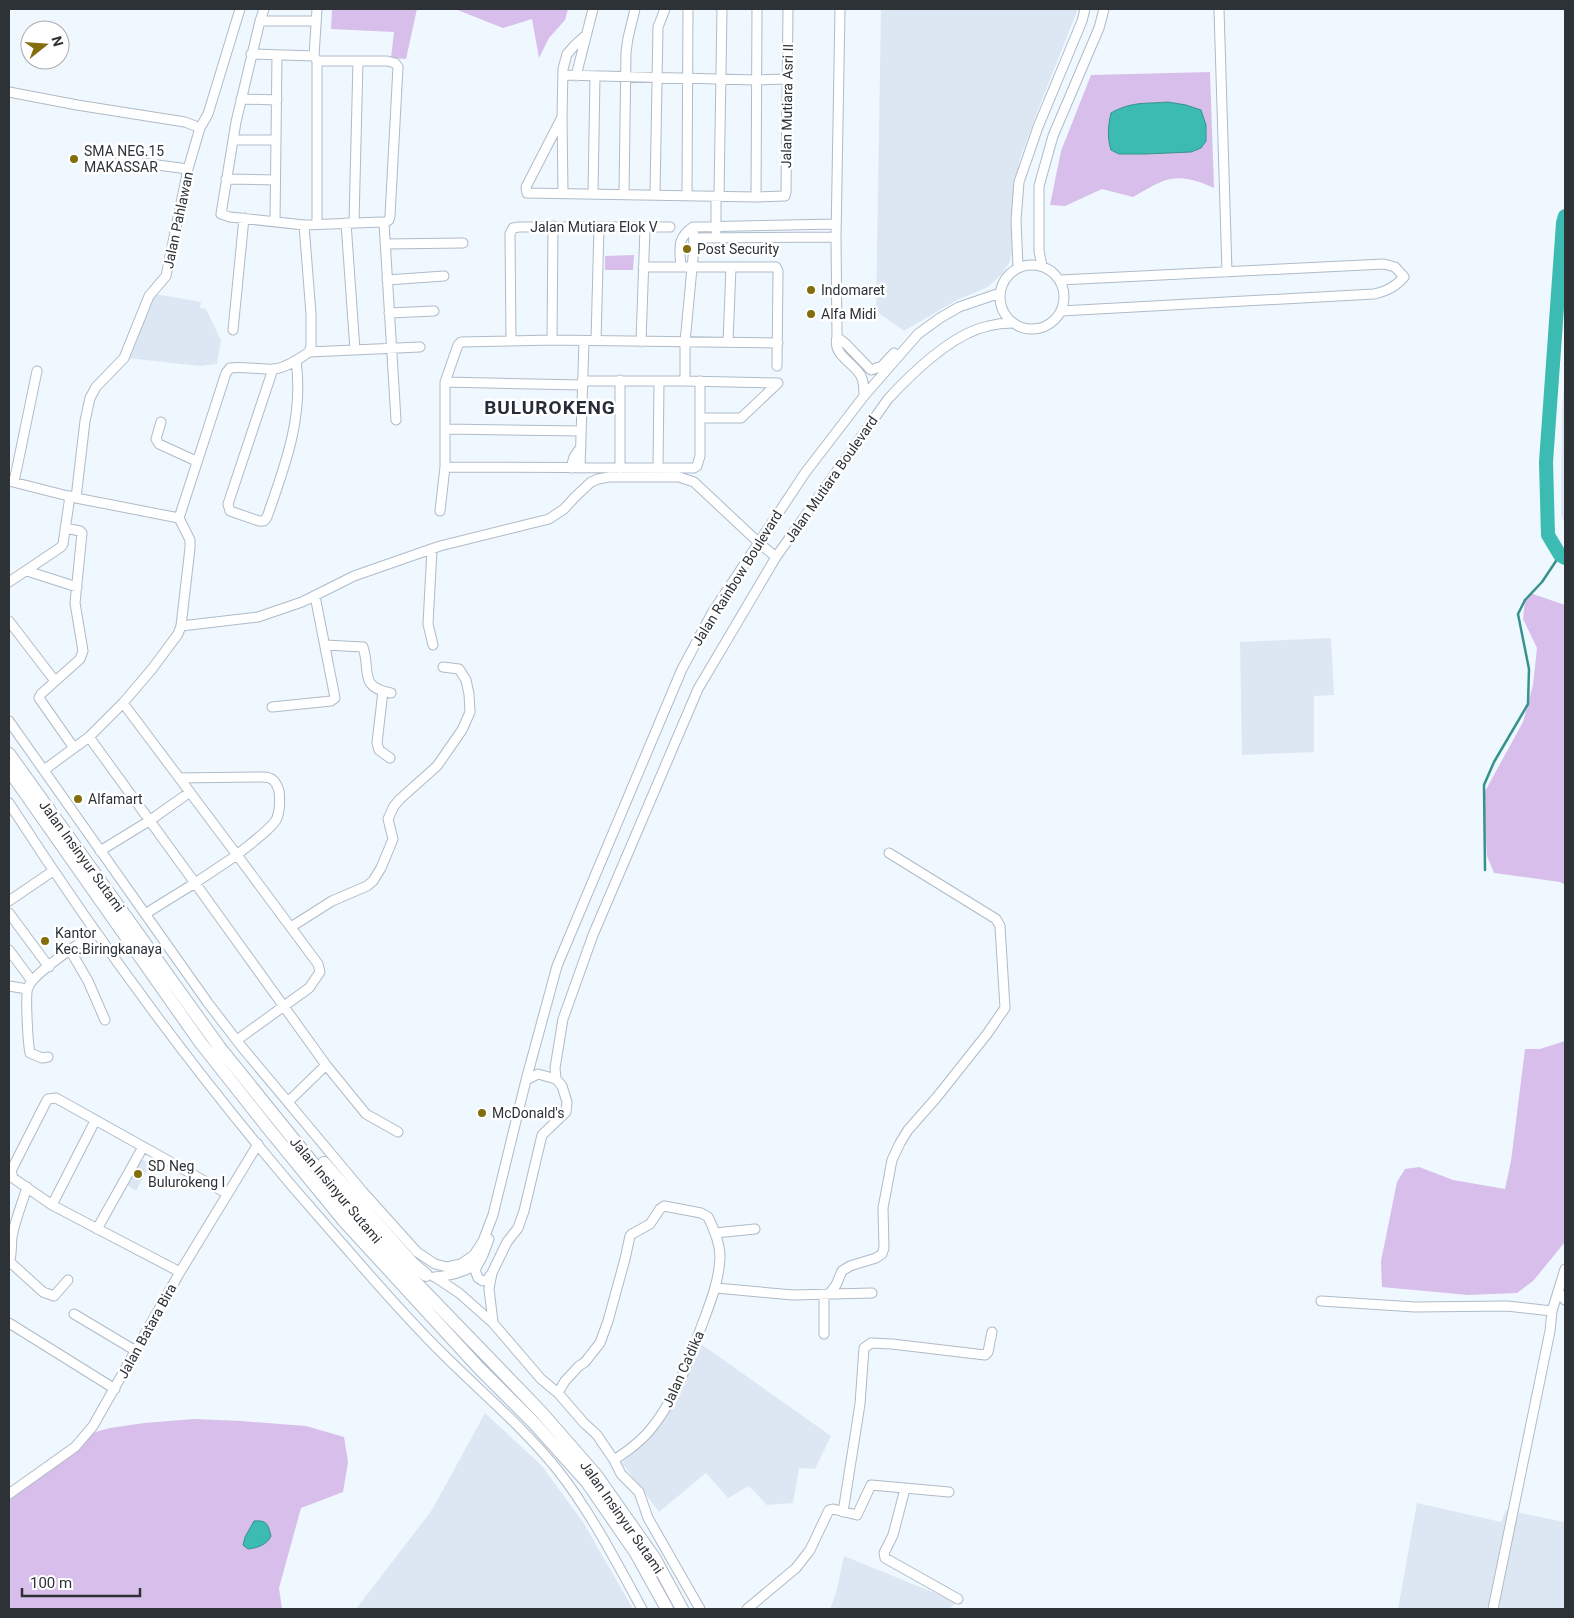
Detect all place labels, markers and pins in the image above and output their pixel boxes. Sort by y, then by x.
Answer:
place label: SMA NEG.15 MAKASSAR [84,143,164,175]
marker: SMA NEG.15 MAKASSAR [68,153,80,165]
place label: Post Security [697,241,780,257]
marker: Post Security [681,243,693,255]
place label: Indomaret [821,282,885,298]
marker: Indomaret [805,284,817,296]
place label: Alfa Midi [821,306,876,322]
marker: Alfa Midi [805,308,817,320]
place label: Alfamart [88,791,143,807]
marker: Alfamart [72,793,84,805]
place label: Kantor Kec.Biringkanaya [55,925,162,957]
marker: Kantor Kec.Biringkanaya [39,935,51,947]
place label: McDonald's [492,1105,565,1121]
marker: McDonald's [476,1107,488,1119]
place label: SD Neg Bulurokeng I [148,1158,225,1190]
marker: SD Neg Bulurokeng I [132,1168,144,1180]

